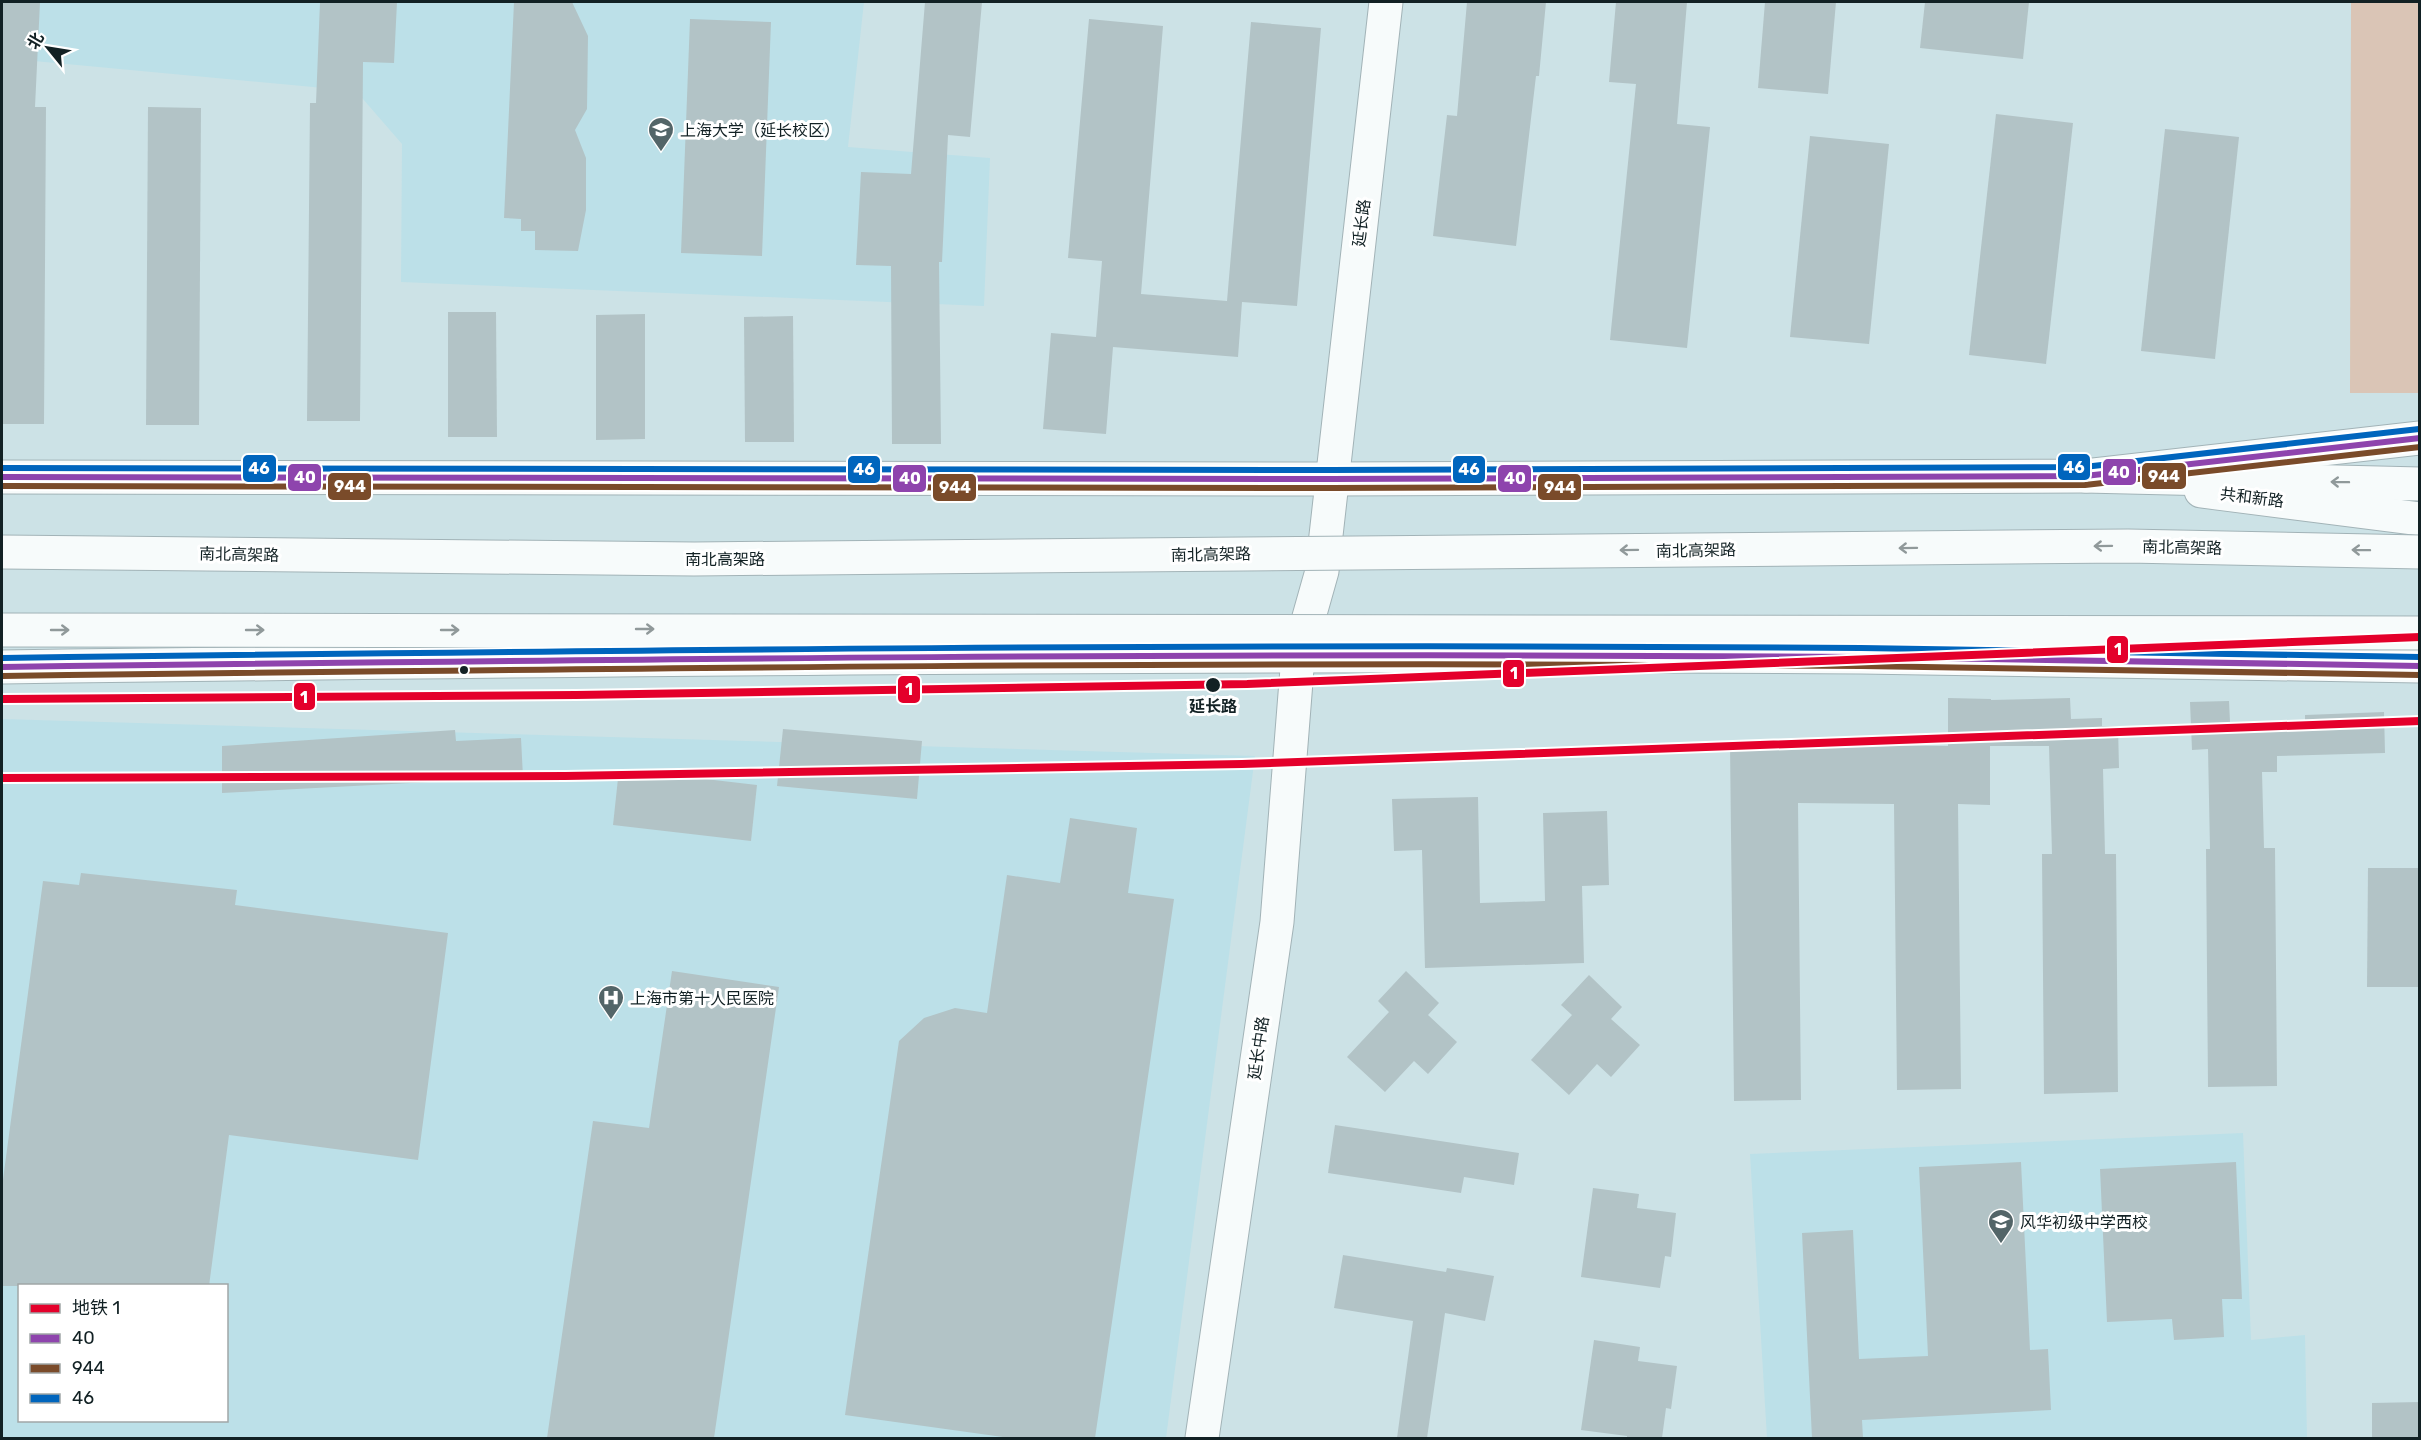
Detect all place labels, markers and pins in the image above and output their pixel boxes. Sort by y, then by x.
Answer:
school or university icon: 上海大学（延长校区） [646,115,676,153]
place label: 上海大学（延长校区） [680,121,840,140]
unlabelled marker [458,664,470,676]
marker: 延长路 [1204,676,1222,694]
place label: 延长路 [1189,697,1237,716]
hospital icon: 上海市第十人民医院 [596,983,626,1021]
place label: 上海市第十人民医院 [630,989,774,1008]
school or university icon: 风华初级中学西校 [1986,1207,2016,1245]
place label: 风华初级中学西校 [2020,1213,2148,1232]

